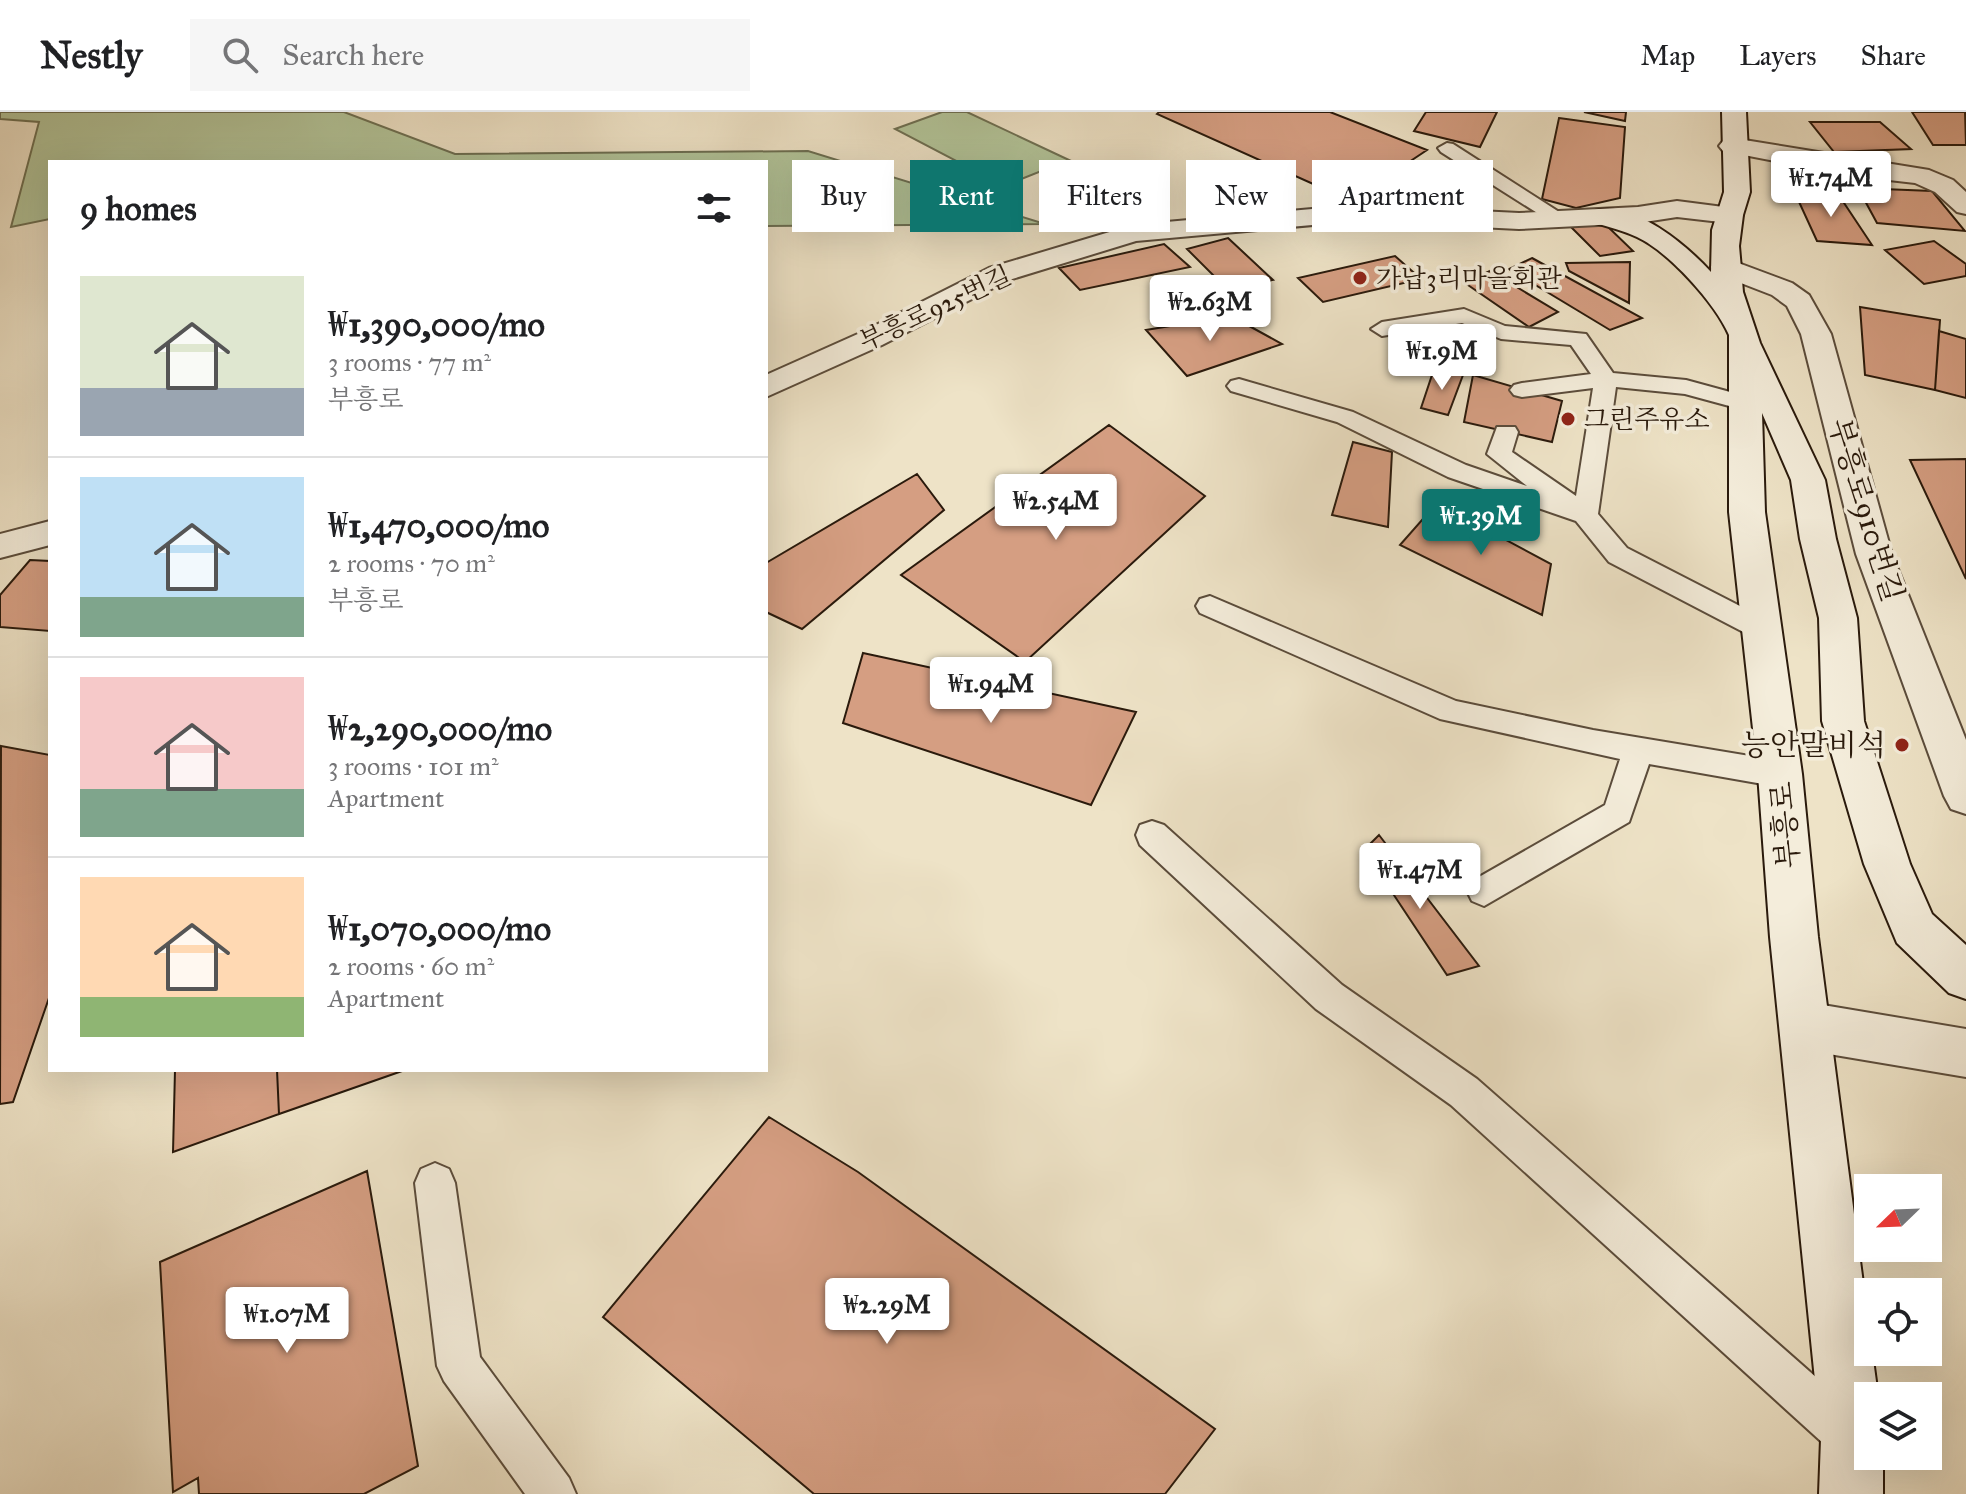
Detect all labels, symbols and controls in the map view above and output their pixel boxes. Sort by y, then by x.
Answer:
search box [190,19,750,91]
text: Nestly [40,32,142,78]
icon: search [218,33,262,77]
text: Search here [282,37,424,73]
text: Map [1640,38,1695,73]
text: Layers [1739,38,1817,73]
text: Share [1861,38,1926,73]
pin: ₩1.74M [1766,151,1896,219]
chip: Buy [792,160,894,232]
chip: Rent [910,160,1023,232]
chip: Filters [1039,160,1170,232]
chip: New [1186,160,1296,232]
chip: Apartment [1312,160,1493,232]
text: ₩1.74M [1789,161,1873,193]
icon: filters [692,186,736,230]
text: 9 homes [80,188,197,229]
street label: 부흥로925번길 [854,259,1016,357]
place label: 가납3리마을회관 [1376,262,1562,294]
marker: 가납3리마을회관 [1351,269,1369,287]
pin: ₩2.63M [1145,275,1275,343]
text: ₩2.63M [1168,285,1252,317]
text: ₩1,390,000/mo [328,304,545,345]
icon: home [144,308,240,404]
pin: ₩1.9M [1386,324,1498,392]
text: ₩1.9M [1406,334,1478,366]
text: 3 rooms · 77 m² [328,346,491,378]
text: 부흥로 [328,383,403,415]
place label: 그린주유소 [1584,403,1710,435]
marker: 그린주유소 [1559,410,1577,428]
street label: 부흥로910번길 [1820,414,1911,606]
pin: ₩2.54M [991,474,1121,542]
text: ₩2.54M [1013,484,1099,516]
pin: ₩1.39M [1416,489,1546,557]
text: ₩1.39M [1440,499,1522,531]
text: ₩1,470,000/mo [328,505,549,546]
icon: home [144,509,240,605]
text: 2 rooms · 70 m² [328,547,495,579]
text: 부흥로 [328,584,403,616]
pin: ₩1.94M [926,657,1056,725]
text: ₩1.94M [948,667,1034,699]
text: ₩2,290,000/mo [328,708,552,749]
icon: home [144,709,240,805]
place label: 능안말비석 [1741,727,1886,763]
marker: 능안말비석 [1893,736,1911,754]
text: 3 rooms · 101 m² [328,750,499,782]
street label: 부흥로 [1763,780,1807,870]
text: Apartment [328,782,444,814]
pin: ₩1.47M [1355,843,1485,911]
text: ₩1.47M [1377,853,1463,885]
text: ₩1,070,000/mo [328,908,551,949]
icon: home [144,909,240,1005]
text: 2 rooms · 60 m² [328,950,494,982]
text: Apartment [328,982,444,1014]
north arrow [1854,1174,1942,1262]
map controls [1854,1174,1942,1470]
pin: ₩2.29M [822,1278,952,1346]
button: locate [1854,1278,1942,1366]
pin: ₩1.07M [222,1287,352,1355]
text: ₩2.29M [843,1288,931,1320]
text: ₩1.07M [244,1297,330,1329]
button: layers [1854,1382,1942,1470]

